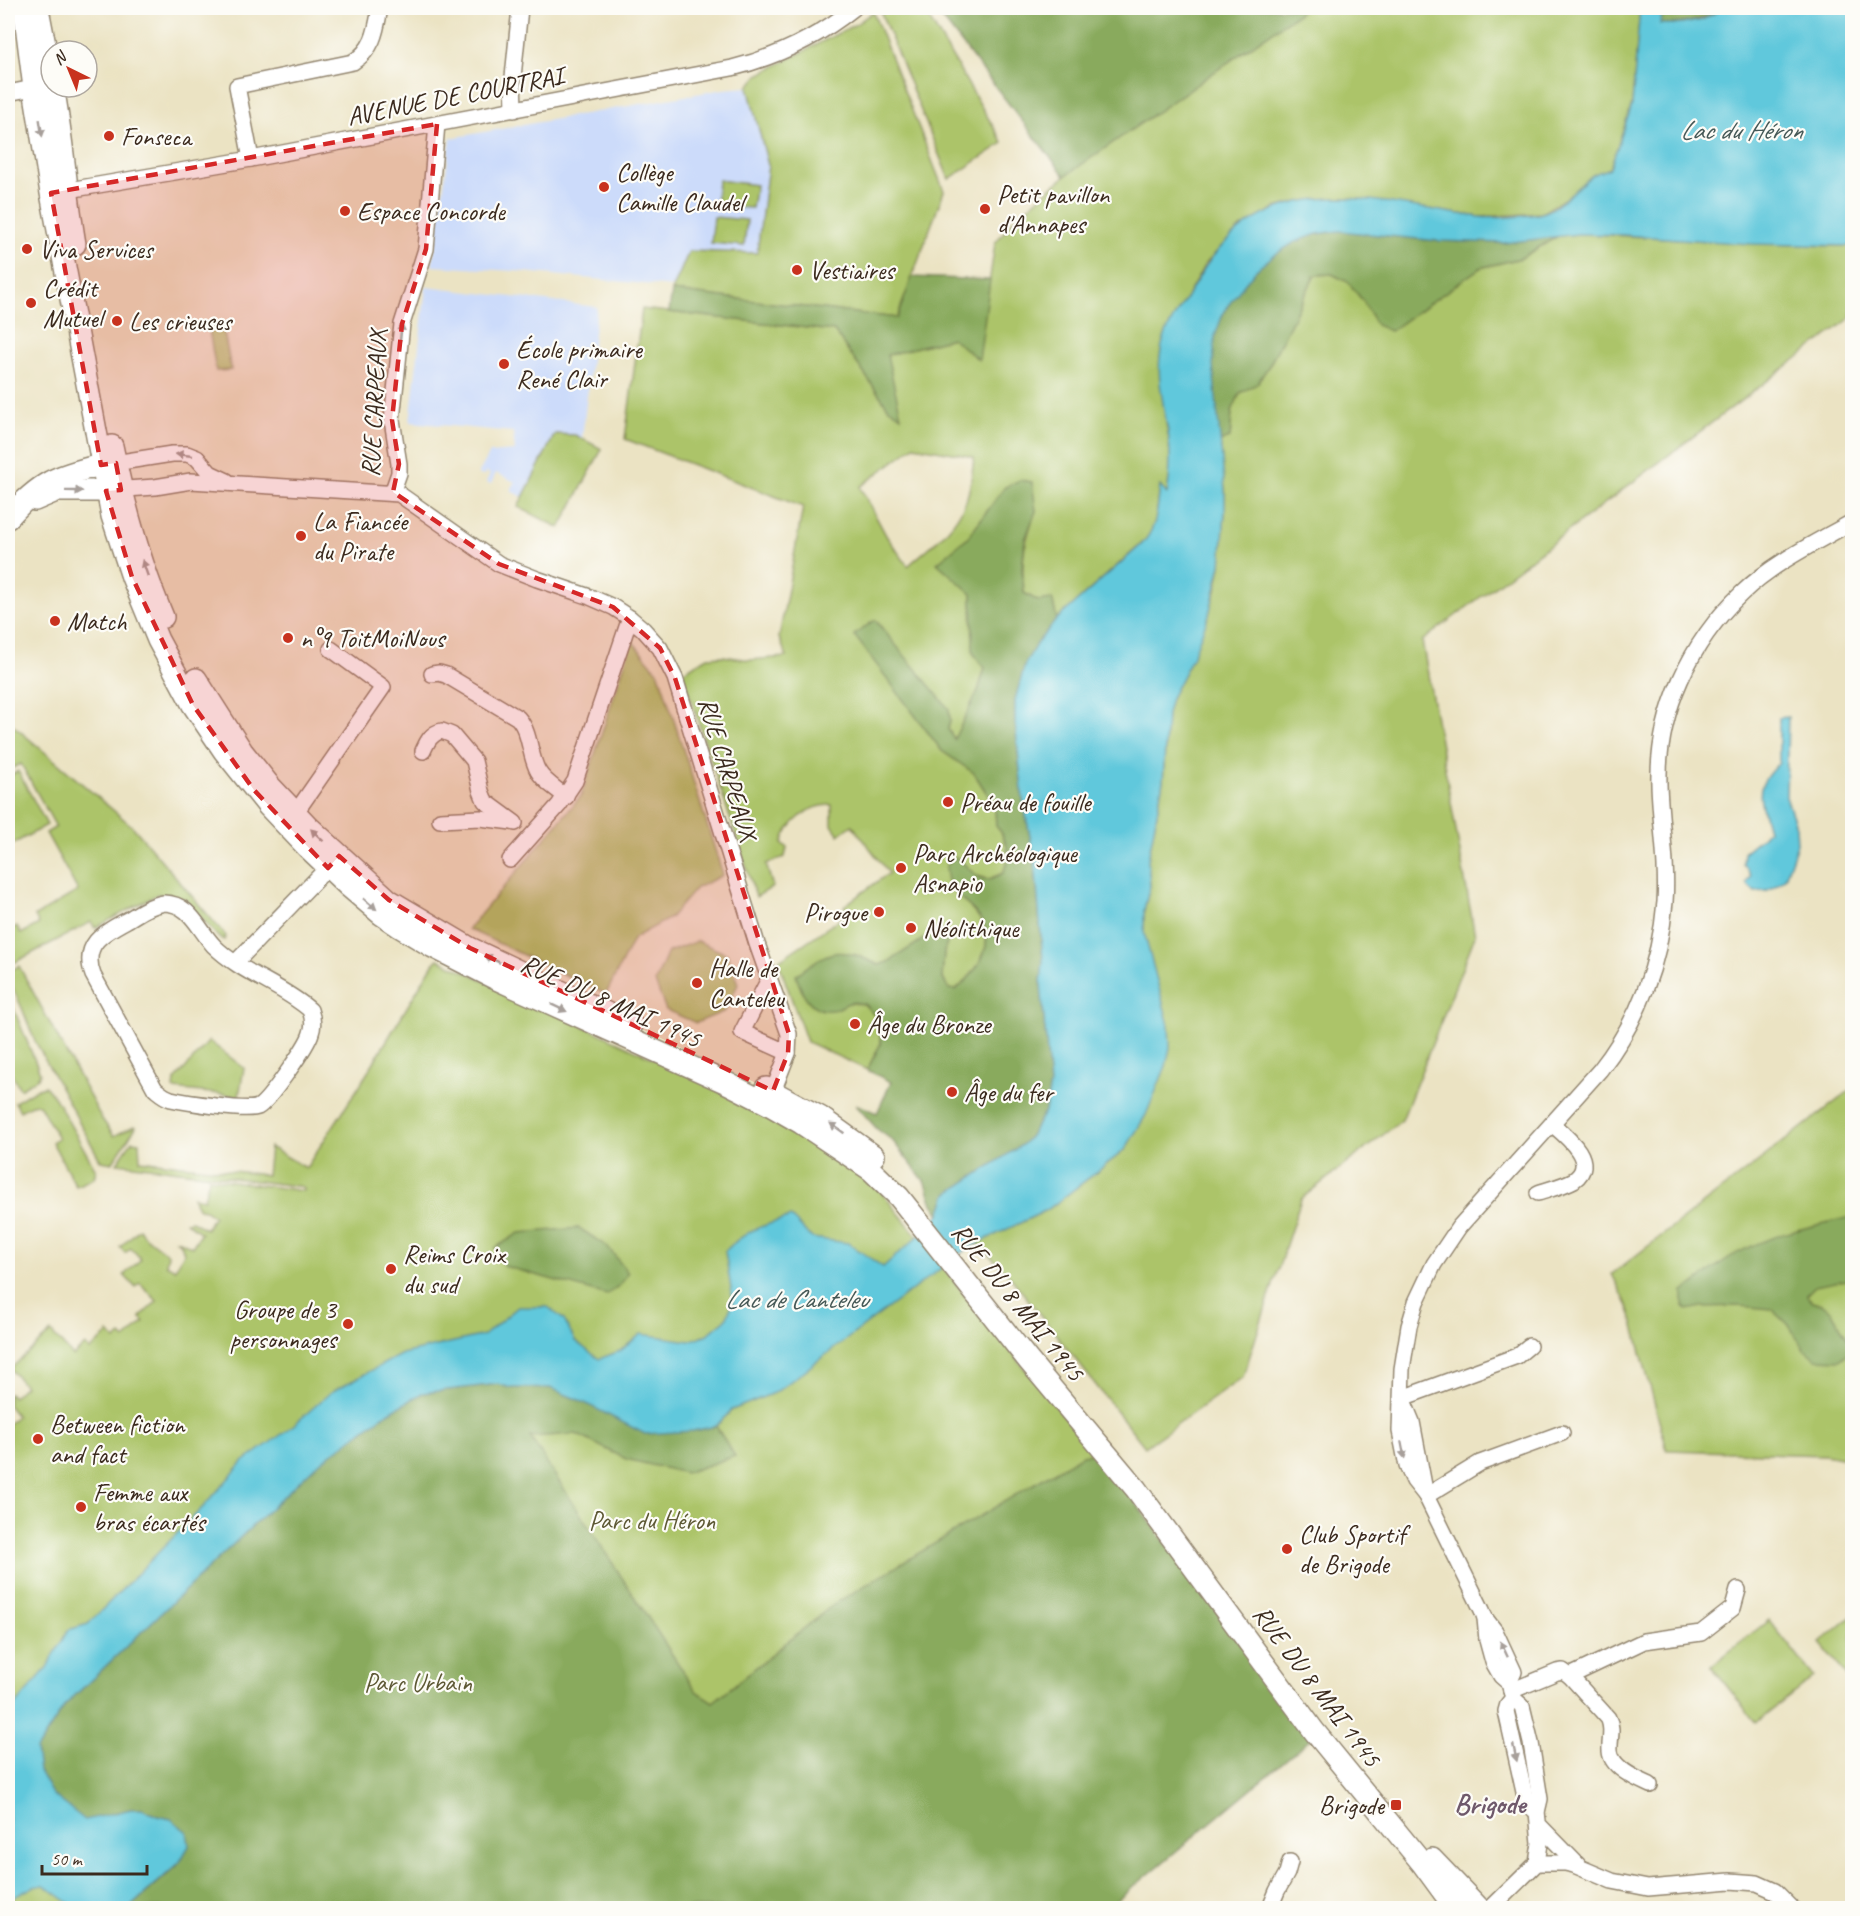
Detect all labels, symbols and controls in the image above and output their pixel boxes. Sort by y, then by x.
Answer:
north arrow [39,39,99,99]
text: N [49,46,72,69]
street label: AVENUE DE COURTRAI [344,58,571,133]
water label: Lac du Héron [1680,113,1805,147]
one-way arrow [36,118,45,137]
place label: Fonseca [121,120,193,153]
marker: Fonseca [102,129,116,143]
place label: Collège Camille Claudel [616,156,748,219]
place label: Petit pavillon d'Annapes [997,178,1111,241]
marker: Collège Camille Claudel [597,180,611,194]
place label: Espace Concorde [357,195,506,228]
marker: Petit pavillon d'Annapes [978,202,992,216]
marker: Espace Concorde [338,204,352,218]
place label: Viva Services [39,233,155,266]
marker: Viva Services [20,242,34,256]
place label: Vestiaires [809,254,896,287]
marker: Vestiaires [790,263,804,277]
place label: Crédit Mutuel [43,272,107,335]
marker: Crédit Mutuel [24,296,38,310]
place label: Les crieuses [129,305,233,338]
marker: Les crieuses [110,314,124,328]
one-way arrow [396,322,406,341]
street label: RUE CARPEAUX [354,326,394,478]
place label: École primaire René Clair [516,333,643,396]
marker: École primaire René Clair [497,357,511,371]
one-way arrow [174,450,193,460]
one-way arrow [65,486,84,496]
place label: La Fiancée du Pirate [313,505,410,568]
marker: La Fiancée du Pirate [294,529,308,543]
one-way arrow [140,559,149,577]
place label: Match [67,605,128,638]
marker: Match [48,614,62,628]
place label: n°9 ToitMoiNous [300,622,447,655]
marker: n°9 ToitMoiNous [281,631,295,645]
street label: RUE CARPEAUX [691,693,766,847]
place label: Préau de fouille [960,786,1093,819]
marker: Préau de fouille [941,795,955,809]
one-way arrow [311,828,325,842]
place label: Parc Archéologique Asnapio [913,837,1078,900]
marker: Parc Archéologique Asnapio [894,861,908,875]
place label: Pirogue [804,896,870,929]
one-way arrow [362,898,378,911]
marker: Pirogue [872,905,886,919]
place label: Néolithique [923,912,1020,945]
marker: Néolithique [904,921,918,935]
street label: RUE DU 8 MAI 1945 [516,947,707,1056]
place label: Halle de Canteleu [709,952,785,1015]
one-way arrow [484,954,501,963]
marker: Halle de Canteleu [690,976,704,990]
one-way arrow [550,1003,567,1012]
place label: Âge du Bronze [867,1008,993,1041]
marker: Âge du Bronze [848,1017,862,1031]
place label: Âge du fer [964,1076,1055,1109]
marker: Âge du fer [945,1085,959,1099]
one-way arrow [829,1122,845,1134]
street label: RUE DU 8 MAI 1945 [944,1216,1093,1389]
place label: Reims Croix du sud [403,1238,507,1301]
marker: Reims Croix du sud [384,1262,398,1276]
water label: Lac de Canteleu [725,1282,871,1316]
place label: Groupe de 3 personnages [230,1293,338,1356]
marker: Groupe de 3 personnages [341,1317,355,1331]
place label: Between fiction and fact [50,1408,186,1471]
marker: Between fiction and fact [31,1432,45,1446]
one-way arrow [1399,1441,1408,1460]
place label: Femme aux bras écartés [93,1476,207,1539]
marker: Femme aux bras écartés [74,1500,88,1514]
park label: Parc du Héron [589,1504,716,1537]
place label: Club Sportif de Brigode [1299,1518,1411,1581]
marker: Club Sportif de Brigode [1280,1542,1294,1556]
street label: RUE DU 8 MAI 1945 [1246,1599,1389,1774]
one-way arrow [1500,1641,1509,1658]
park label: Parc Urbain [364,1666,472,1699]
one-way arrow [1511,1744,1521,1762]
district label: Brigode [1454,1786,1528,1821]
place label: Brigode [1319,1789,1386,1822]
marker: Brigode [1389,1798,1403,1812]
scale bar [42,1838,147,1876]
text: 50 m [51,1848,84,1870]

